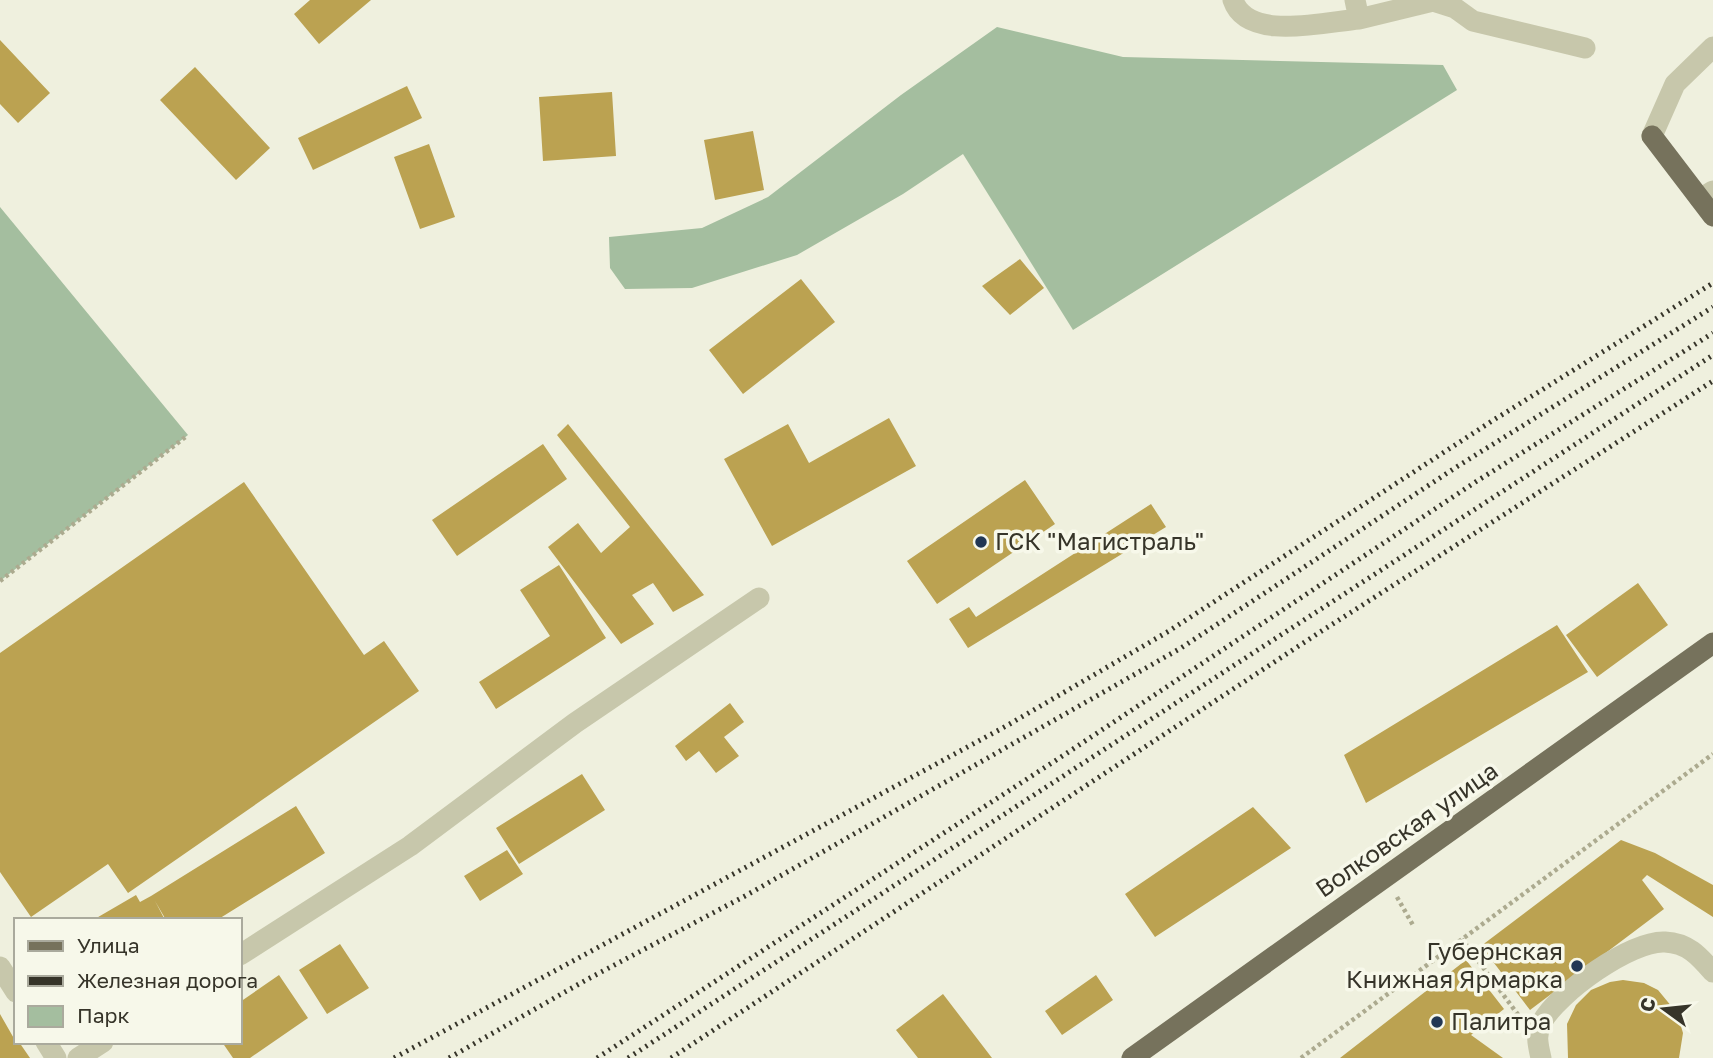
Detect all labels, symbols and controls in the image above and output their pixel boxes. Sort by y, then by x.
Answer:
place label: ГСК "Магистраль" [995,526,1204,555]
marker: ГСК "Магистраль" [973,534,989,550]
street label: Волковская улица [1309,755,1503,903]
legend [14,918,242,1044]
text: Улица [77,932,140,958]
place label: Губернская Книжная Ярмарка [1346,936,1563,993]
marker: Губернская Книжная Ярмарка [1569,958,1585,974]
text: Железная дорога [77,967,258,993]
north arrow [1629,974,1699,1044]
text: С [1634,995,1660,1014]
text: Парк [77,1002,130,1028]
place label: Палитра [1451,1006,1551,1035]
marker: Палитра [1429,1014,1445,1030]

